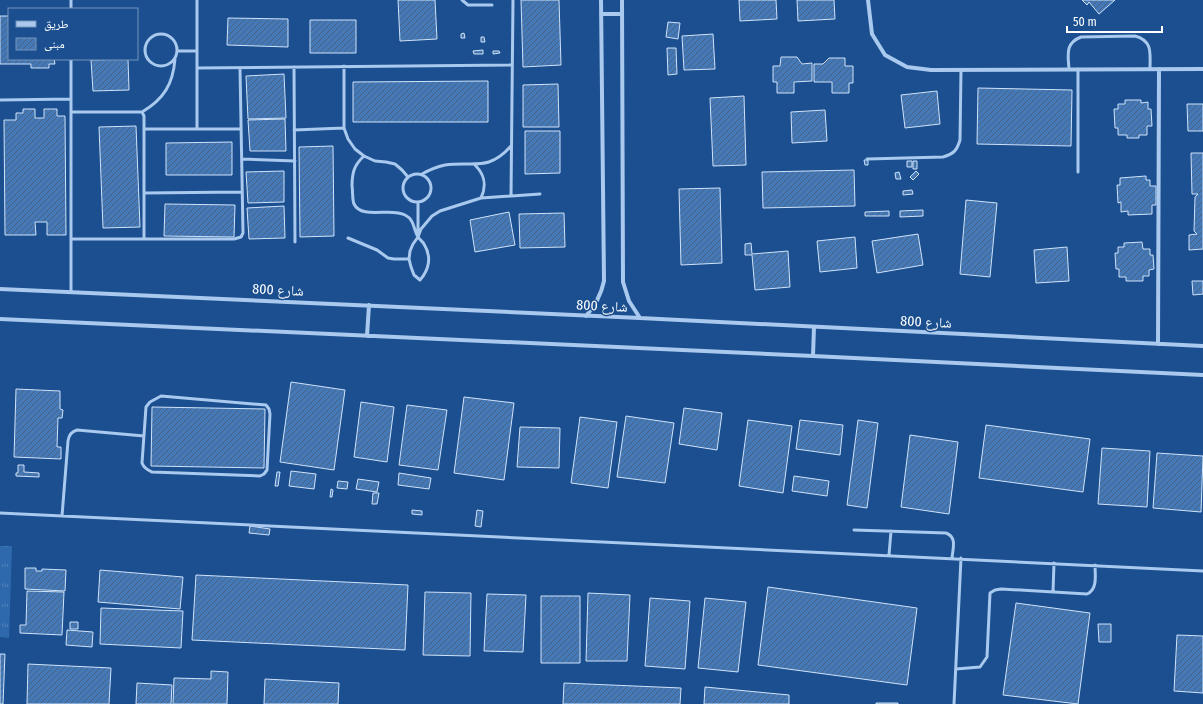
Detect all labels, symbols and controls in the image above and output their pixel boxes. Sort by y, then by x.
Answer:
legend [8,8,138,60]
scale bar [1067,8,1162,34]
text: 50 m [1073,15,1097,29]
text: طريق [44,17,69,31]
text: مبنى [44,37,65,51]
street label: شارع 800 [252,280,304,301]
street label: شارع 800 [576,296,628,317]
street label: شارع 800 [900,312,952,333]

